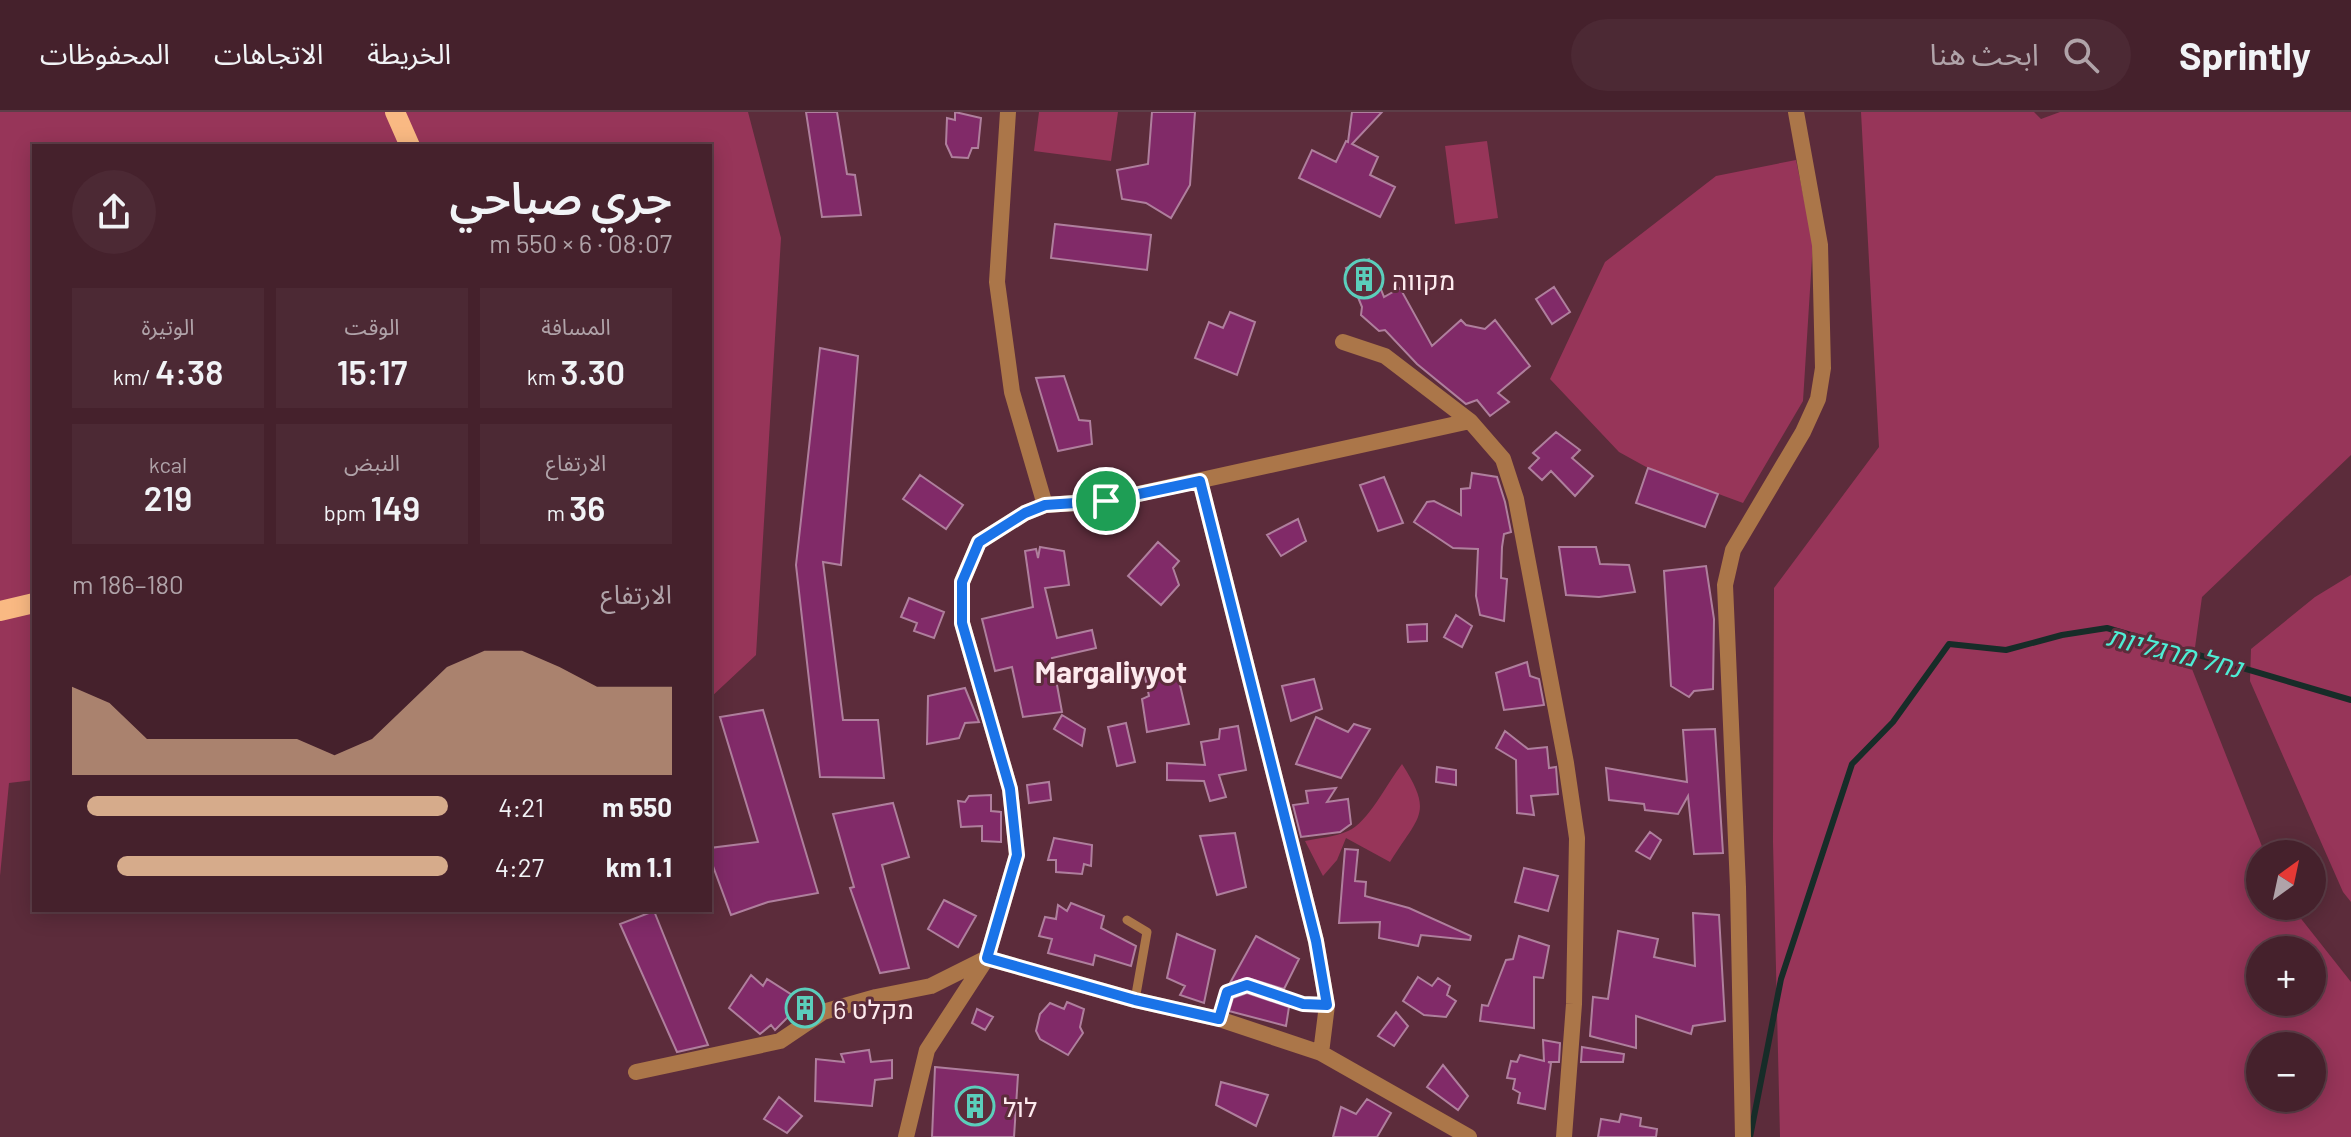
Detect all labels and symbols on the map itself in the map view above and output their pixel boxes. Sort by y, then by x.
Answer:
building icon: מקווה [1343,258,1385,300]
place label: מקווה [1392,264,1455,295]
pin [1072,467,1140,535]
water label: נחל מרגליות [2104,618,2248,685]
district label: Margaliyyot [1035,653,1187,689]
north arrow [2246,840,2326,920]
building icon: מקלט 6 [784,987,826,1029]
place label: מקלט 6 [833,993,914,1024]
building icon: לול [954,1085,996,1127]
place label: לול [1003,1091,1037,1122]

